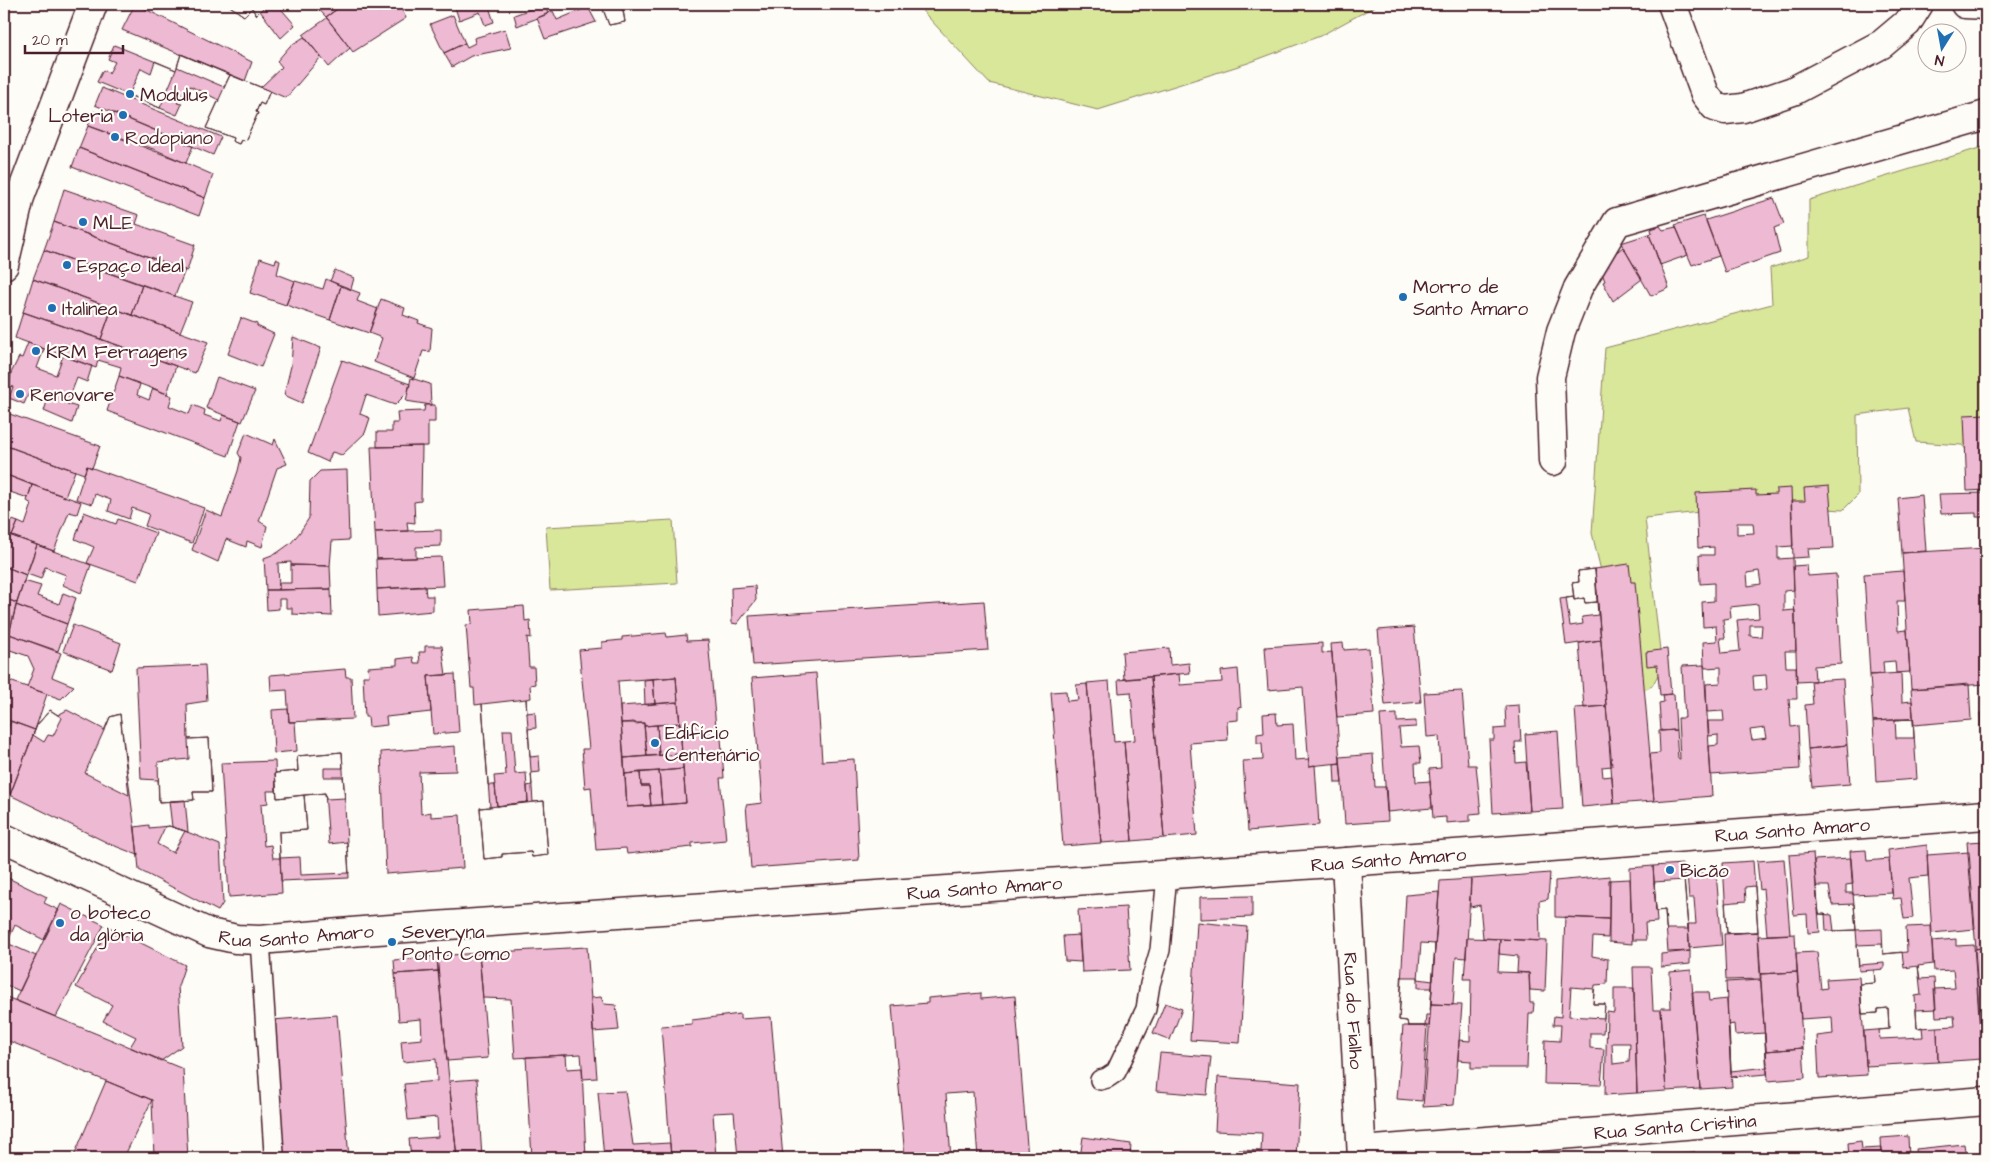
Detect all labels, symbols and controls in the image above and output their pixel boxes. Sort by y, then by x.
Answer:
scale bar [25,22,122,54]
north arrow [1918,22,1968,72]
text: 20 m [32,30,68,51]
text: N [1933,49,1946,70]
place label: Modulus [140,82,208,109]
marker: Modulus [124,88,136,100]
place label: Loteria [48,103,113,130]
marker: Loteria [117,109,129,121]
place label: Rodopiano [125,125,213,152]
marker: Rodopiano [109,131,121,143]
place label: MLE [93,210,133,237]
marker: MLE [77,216,89,228]
place label: Espaço Ideal [77,253,184,280]
marker: Espaço Ideal [61,259,73,271]
place label: Morro de Santo Amaro [1413,274,1528,323]
marker: Morro de Santo Amaro [1397,291,1409,303]
place label: Italinea [62,296,118,323]
marker: Italinea [46,302,58,314]
place label: KRM Ferragens [46,339,188,367]
marker: KRM Ferragens [30,345,42,357]
place label: Renovare [30,382,114,409]
marker: Renovare [14,388,26,400]
place label: Edifício Centenário [665,720,760,769]
marker: Edifício Centenário [649,737,661,749]
street label: Rua Santo Amaro [1714,812,1871,850]
street label: Rua Santo Amaro [1310,841,1467,879]
place label: Bicão [1680,858,1729,885]
marker: Bicão [1664,864,1676,876]
street label: Rua Santo Amaro [906,870,1063,908]
place label: o boteco da glória [70,900,151,950]
marker: o boteco da glória [54,917,66,929]
street label: Rua Santo Amaro [216,918,375,955]
place label: Severyna Ponto Como [402,919,510,968]
marker: Severyna Ponto Como [386,936,398,948]
street label: Rua do Fialho [1336,952,1369,1070]
street label: Rua Santa Cristina [1593,1107,1758,1147]

